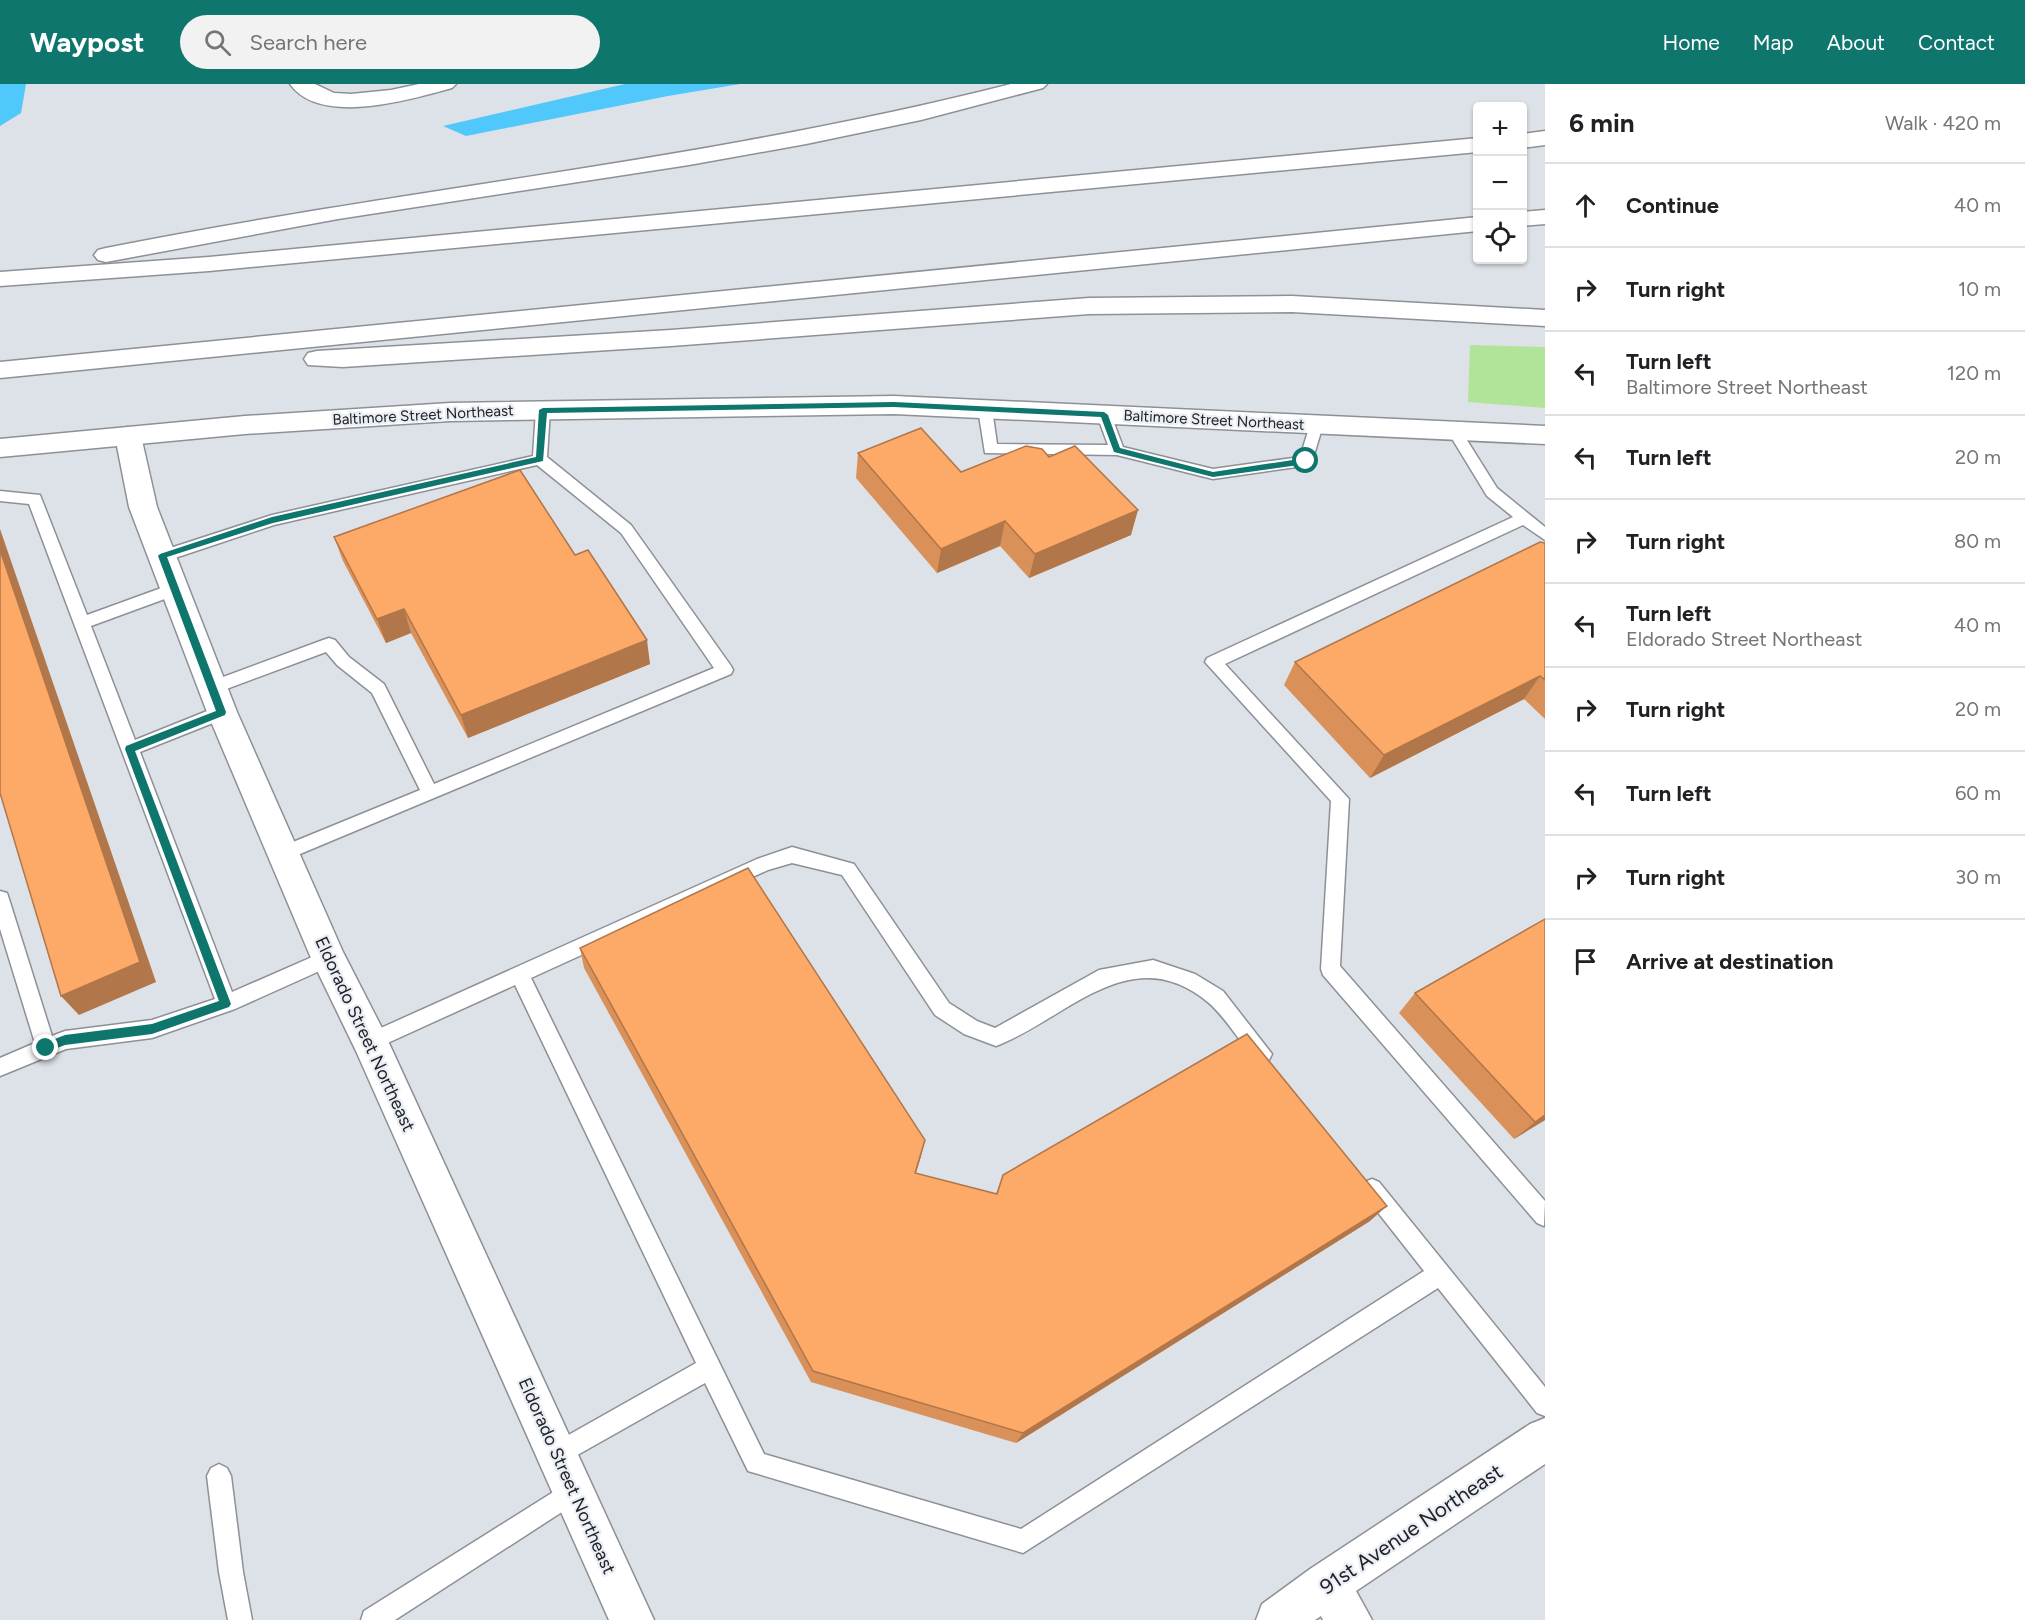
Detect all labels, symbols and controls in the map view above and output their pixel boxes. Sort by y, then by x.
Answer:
search box [180,15,600,69]
text: Waypost [30,25,144,59]
icon: search [201,26,234,59]
text: Search here [249,29,367,56]
text: Home [1663,30,1720,55]
text: Map [1753,30,1794,55]
text: About [1827,30,1885,55]
text: Contact [1918,30,1995,55]
map controls [1473,102,1527,264]
button: + [1473,102,1527,156]
text: 6 min [1569,107,1635,139]
text: Walk · 420 m [1885,111,2001,135]
button: − [1473,156,1527,210]
icon: ahead [1569,189,1602,222]
text: Continue [1626,192,1719,219]
text: 40 m [1954,193,2001,217]
button: locate [1473,210,1527,264]
icon: right [1569,273,1602,306]
text: Turn right [1626,276,1725,303]
text: 10 m [1958,277,2001,301]
text: Turn left [1626,348,1712,375]
icon: left [1569,357,1602,390]
text: 120 m [1947,361,2001,385]
text: Baltimore Street Northeast [1626,375,1868,399]
street label: Baltimore Street Northeast [332,401,514,429]
street label: Baltimore Street Northeast [1123,406,1305,434]
icon: left [1569,441,1602,474]
text: Turn left [1626,444,1712,471]
text: 20 m [1955,445,2001,469]
route start [1292,447,1318,473]
icon: right [1569,525,1602,558]
text: Turn right [1626,528,1725,555]
text: 80 m [1954,529,2001,553]
text: Turn left [1626,600,1712,627]
icon: left [1569,609,1602,642]
text: 40 m [1954,613,2001,637]
text: Eldorado Street Northeast [1626,627,1862,651]
icon: right [1569,693,1602,726]
text: Turn right [1626,696,1725,723]
text: 20 m [1955,697,2001,721]
icon: left [1569,777,1602,810]
text: Turn left [1626,780,1712,807]
text: 60 m [1955,781,2001,805]
icon: right [1569,861,1602,894]
text: Turn right [1626,864,1725,891]
text: 30 m [1955,865,2001,889]
street label: Eldorado Street Northeast [310,933,420,1135]
icon: arrive [1569,945,1602,978]
text: Arrive at destination [1626,948,1834,975]
route end [32,1034,58,1060]
street label: Eldorado Street Northeast [514,1374,620,1578]
street label: 91st Avenue Northeast [1315,1459,1507,1599]

